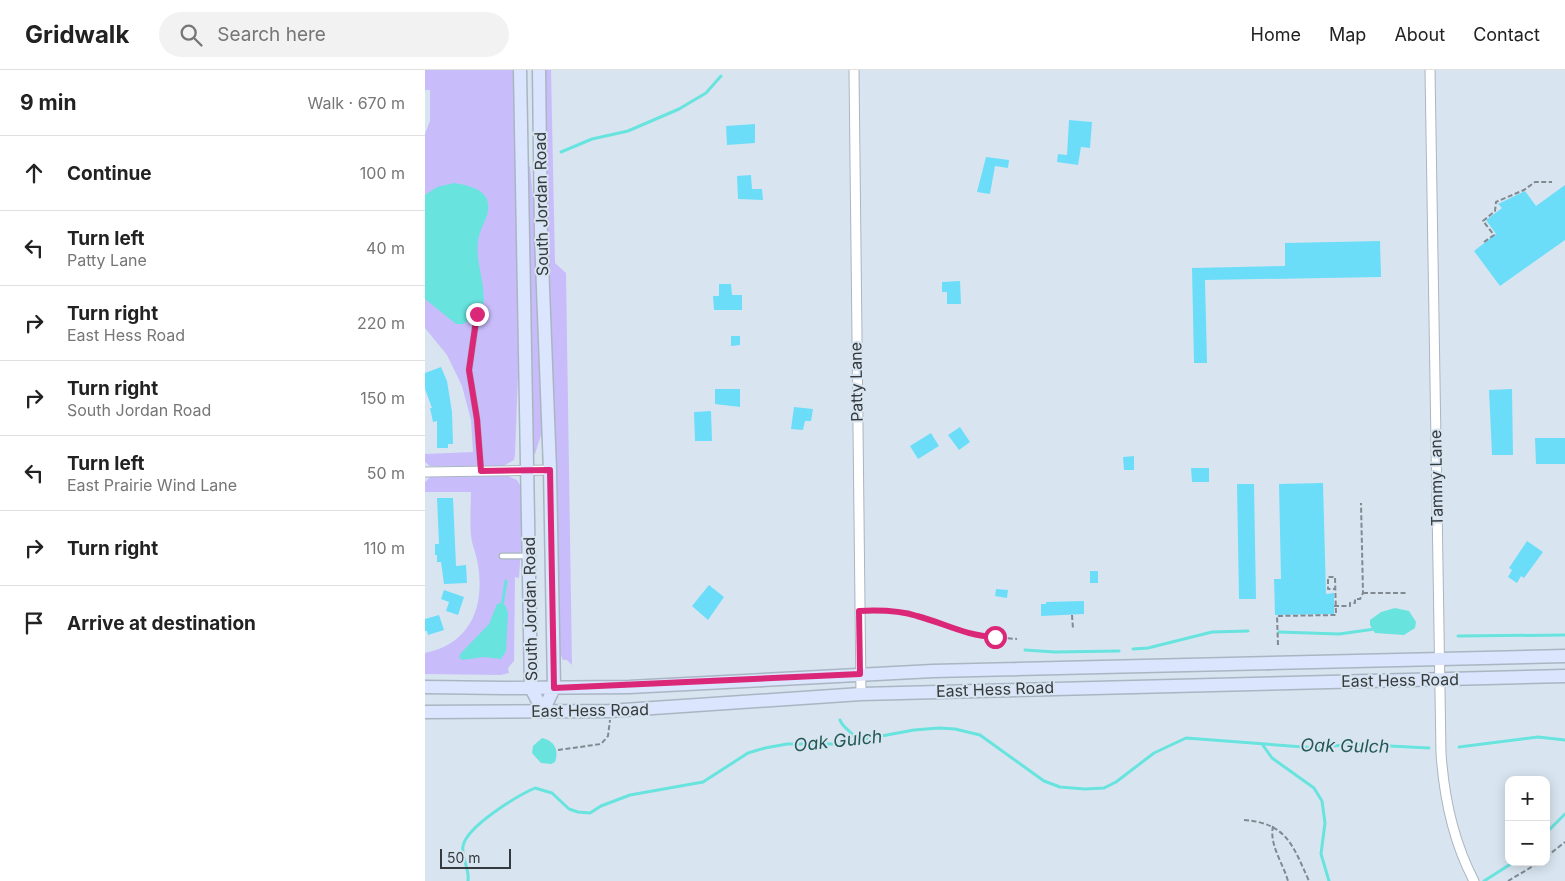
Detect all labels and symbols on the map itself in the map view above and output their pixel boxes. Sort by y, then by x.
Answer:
street label: South Jordan Road [530,132,552,276]
route end [466,303,489,326]
street label: Patty Lane [845,342,867,422]
street label: Tammy Lane [1425,430,1447,526]
street label: South Jordan Road [519,537,541,681]
route start [984,626,1007,649]
street label: East Hess Road [1341,669,1459,691]
street label: East Hess Road [936,677,1054,701]
street label: East Hess Road [531,699,649,721]
water label: Oak Gulch [793,725,883,756]
water label: Oak Gulch [1300,734,1390,757]
scale bar [440,846,511,869]

